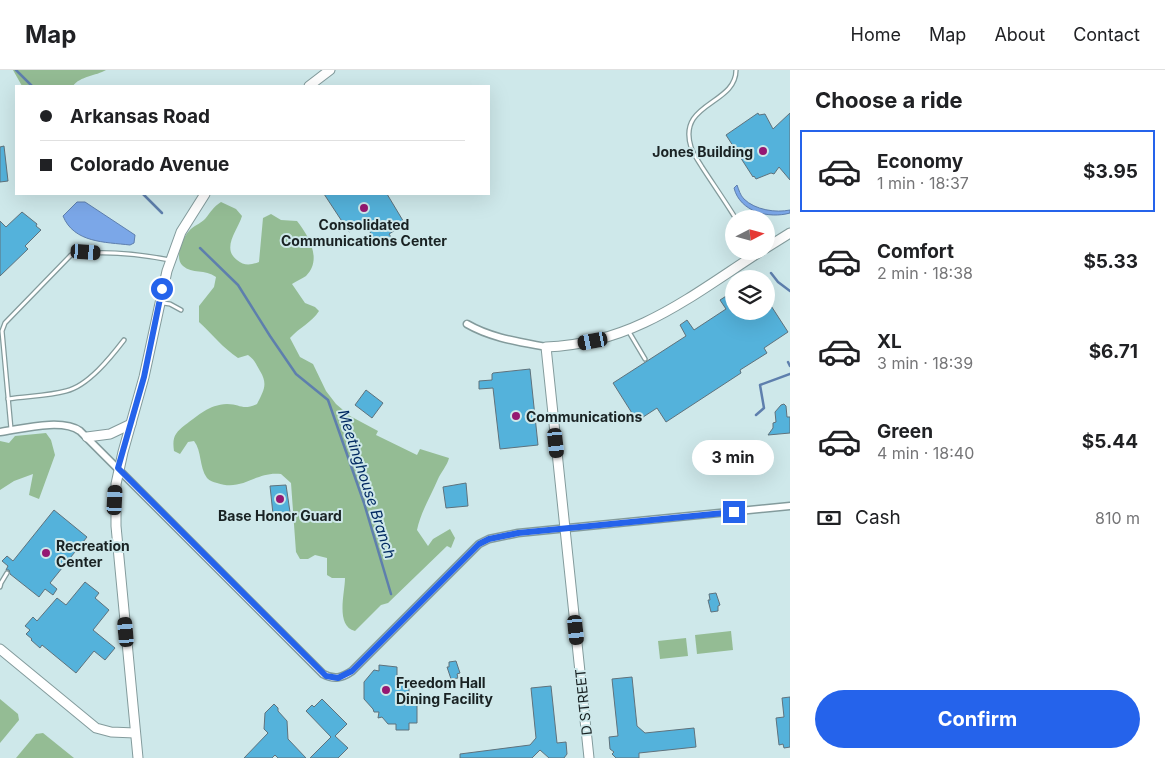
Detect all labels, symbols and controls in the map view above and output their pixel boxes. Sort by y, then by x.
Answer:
text: Map [25,20,76,49]
text: Home [851,24,901,45]
text: Map [929,24,966,45]
text: About [994,24,1045,45]
text: Contact [1073,24,1140,45]
text: Choose a ride [815,87,963,113]
text: Arkansas Road [70,105,210,128]
place label: Jones Building [652,143,753,160]
marker: Jones Building [757,145,769,157]
icon: car [817,149,862,194]
text: Economy [877,150,963,173]
text: Colorado Avenue [70,153,229,176]
text: $3.95 [1083,160,1138,183]
text: 1 min · 18:37 [877,173,969,193]
marker: Consolidated Communications Center [358,202,370,214]
north arrow [725,210,775,260]
map controls [725,210,775,320]
place label: Consolidated Communications Center [281,216,447,249]
icon: car [817,239,862,284]
text: Comfort [877,240,954,263]
car [70,243,101,261]
text: $5.33 [1083,250,1138,273]
text: 2 min · 18:38 [877,263,973,283]
button: layers [725,270,775,320]
route start [151,278,173,300]
icon: car [817,329,862,374]
text: XL [877,330,902,353]
car [576,331,609,351]
text: $6.71 [1089,340,1138,363]
text: 3 min · 18:39 [877,353,973,373]
water label: Meetinghouse Branch [334,407,400,561]
place label: Communications [526,408,642,425]
marker: Communications [510,410,522,422]
icon: car [817,419,862,464]
text: Green [877,420,933,443]
car [546,427,565,459]
text: $5.44 [1082,430,1138,453]
callout: 3 min [693,440,775,474]
text: 4 min · 18:40 [877,443,974,463]
text: 3 min [711,447,755,467]
car [106,485,123,515]
marker: Base Honor Guard [274,493,286,505]
route end [723,501,745,523]
icon: cash [815,504,843,532]
text: Cash [855,506,901,529]
place label: Base Honor Guard [218,507,342,524]
text: 810 m [1095,508,1140,528]
place label: Recreation Center [56,537,130,570]
marker: Recreation Center [40,547,52,559]
car [566,614,585,646]
car [117,616,134,648]
street label: D STREET [571,668,595,736]
place label: Freedom Hall Dining Facility [396,674,493,707]
marker: Freedom Hall Dining Facility [380,684,392,696]
button: Confirm [815,690,1140,748]

